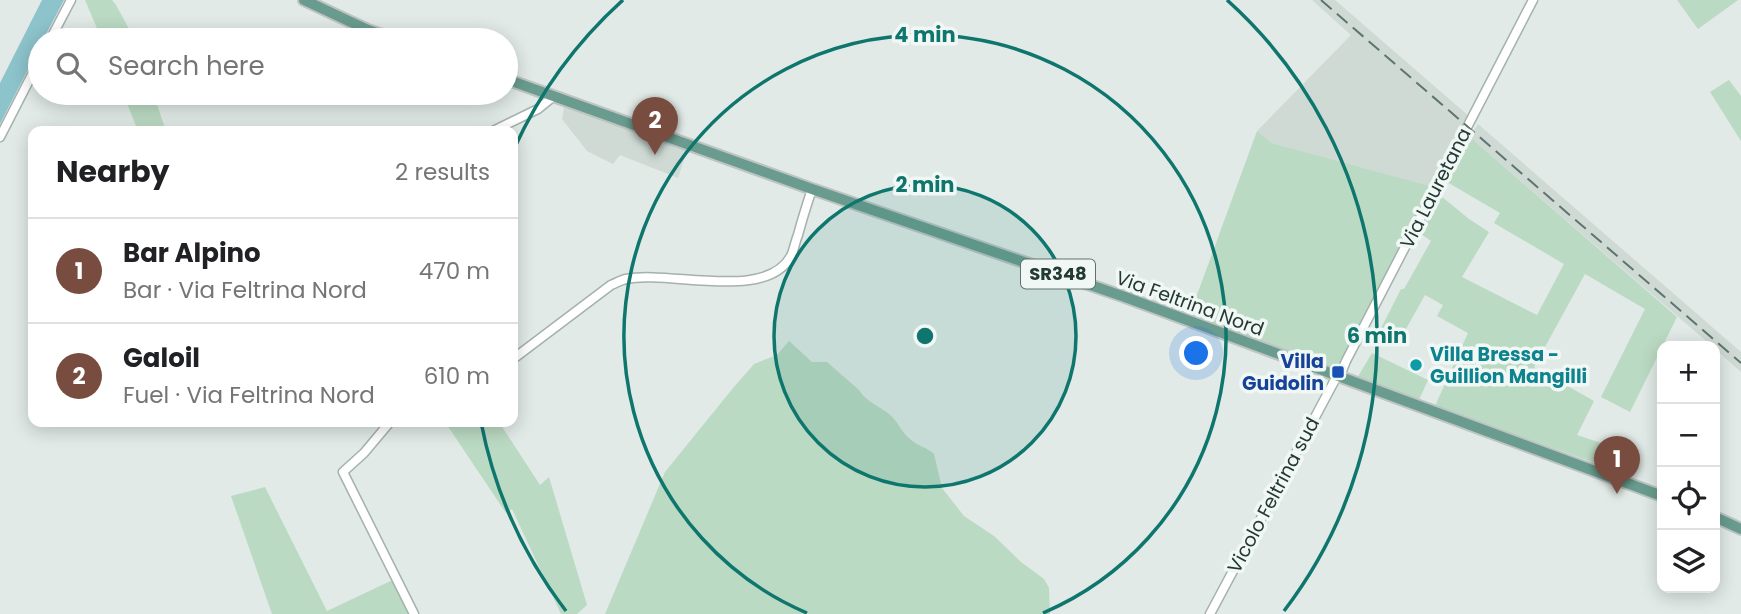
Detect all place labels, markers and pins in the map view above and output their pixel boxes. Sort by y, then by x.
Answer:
pin: 2 [632,97,678,155]
centre of rings [913,324,937,348]
place label: Villa Bressa - Guillion Mangilli [1430,341,1587,390]
place label: Villa Guidolin [1242,348,1324,397]
marker: Villa Bressa - Guillion Mangilli [1408,357,1424,373]
marker: Villa Guidolin [1330,364,1346,380]
pin: 1 [1594,436,1640,494]

